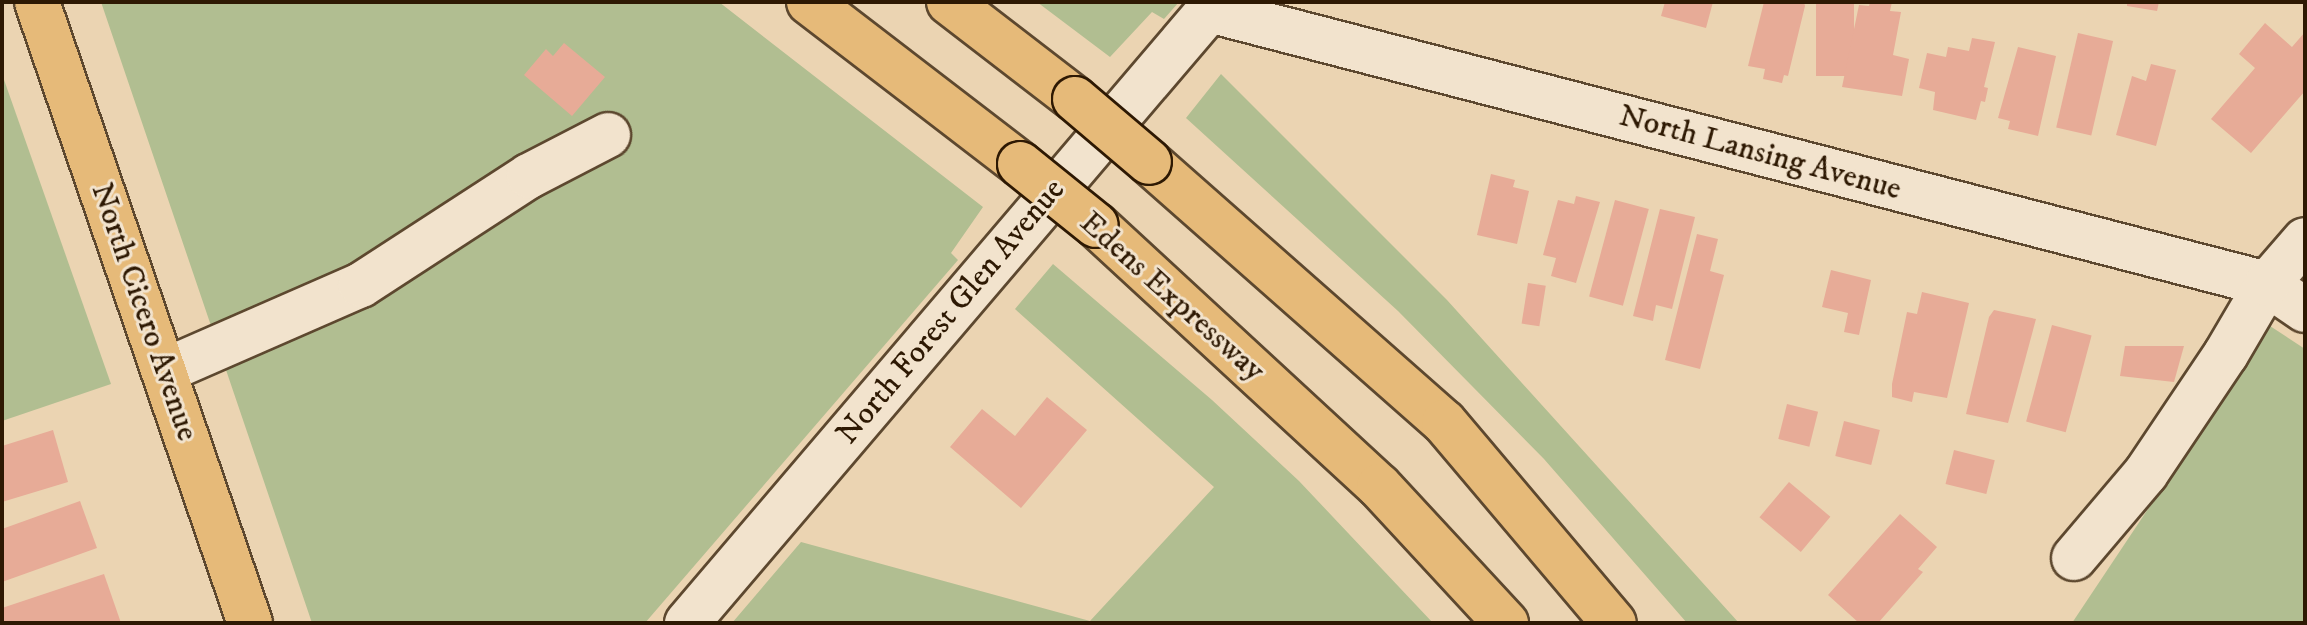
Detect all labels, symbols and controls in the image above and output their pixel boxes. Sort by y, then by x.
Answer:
street label: North Lansing Avenue [1615,97,1905,209]
street label: North Forest Glen Avenue [829,171,1073,453]
street label: North Cicero Avenue [82,178,206,446]
street label: Edens Expressway [1071,204,1273,390]

